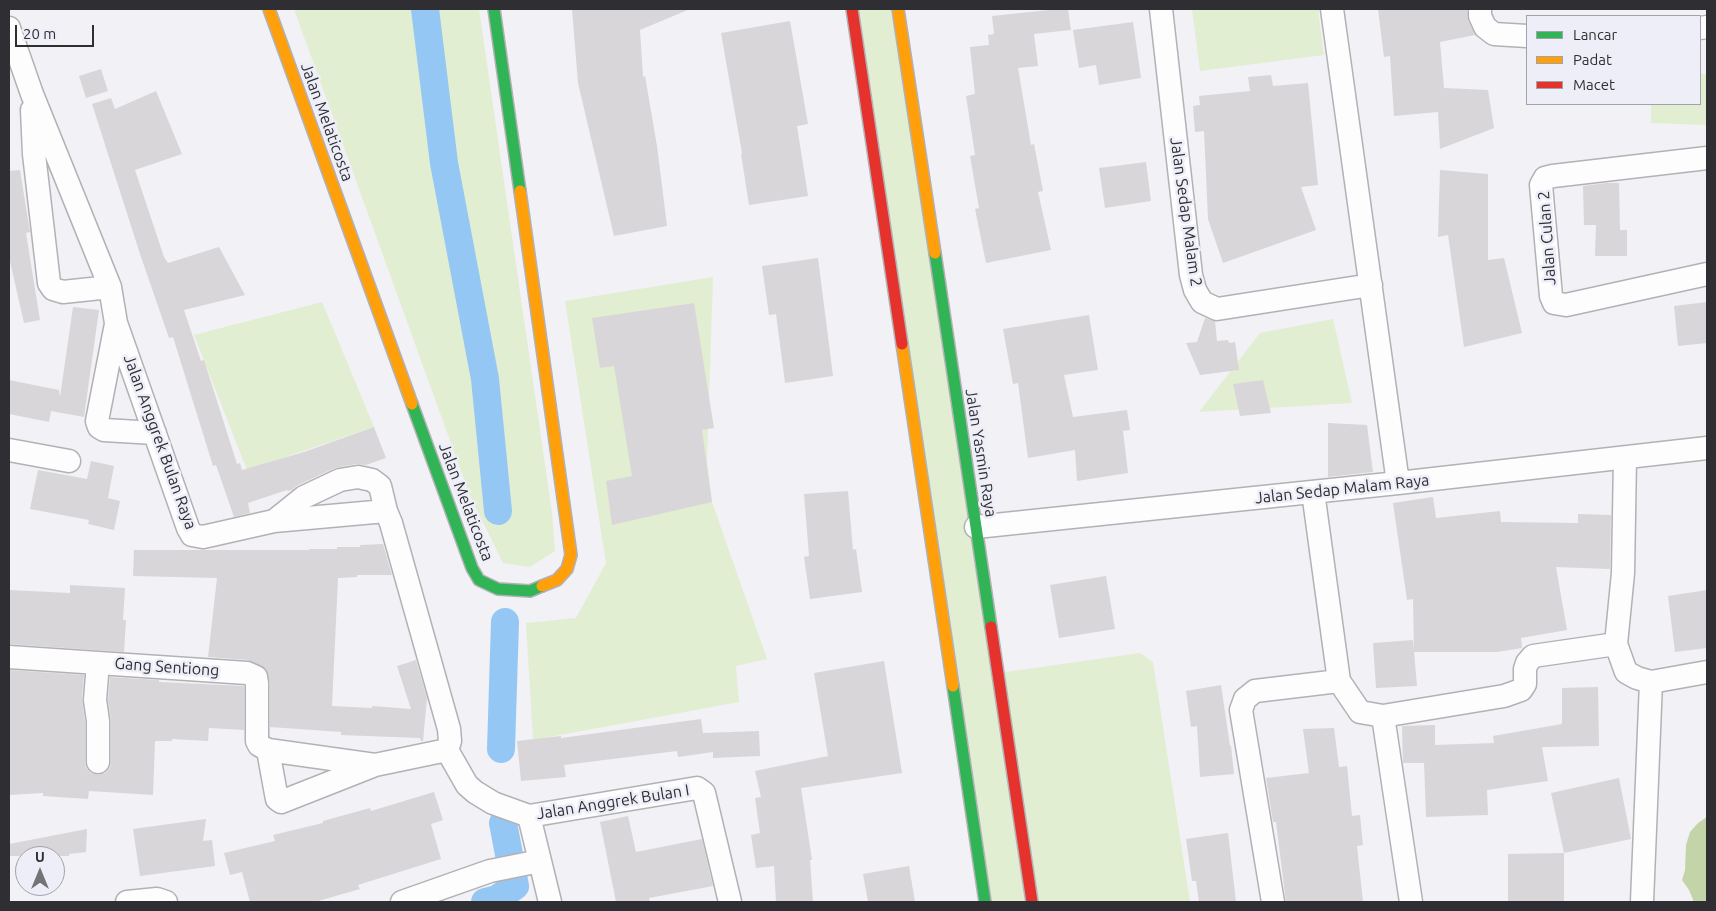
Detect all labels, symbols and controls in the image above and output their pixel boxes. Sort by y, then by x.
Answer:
scale bar [18,15,96,47]
legend [1526,15,1701,105]
text: 20 m [23,25,56,42]
text: Lancar [1573,26,1617,43]
text: Padat [1573,51,1612,68]
street label: Jalan Melaticosta [297,60,357,184]
text: Macet [1573,76,1615,93]
street label: Jalan Sedap Malam 2 [1166,136,1206,288]
street label: Jalan Culan 2 [1534,190,1560,286]
street label: Jalan Anggrek Bulan Raya [119,352,201,532]
street label: Jalan Yasmin Raya [961,387,1001,519]
street label: Jalan Melaticosta [435,440,497,564]
street label: Jalan Sedap Malam Raya [1254,470,1430,508]
street label: Gang Sentiong [114,654,220,680]
street label: Jalan Anggrek Bulan I [535,780,691,824]
north arrow [15,846,65,896]
text: U [35,849,45,865]

